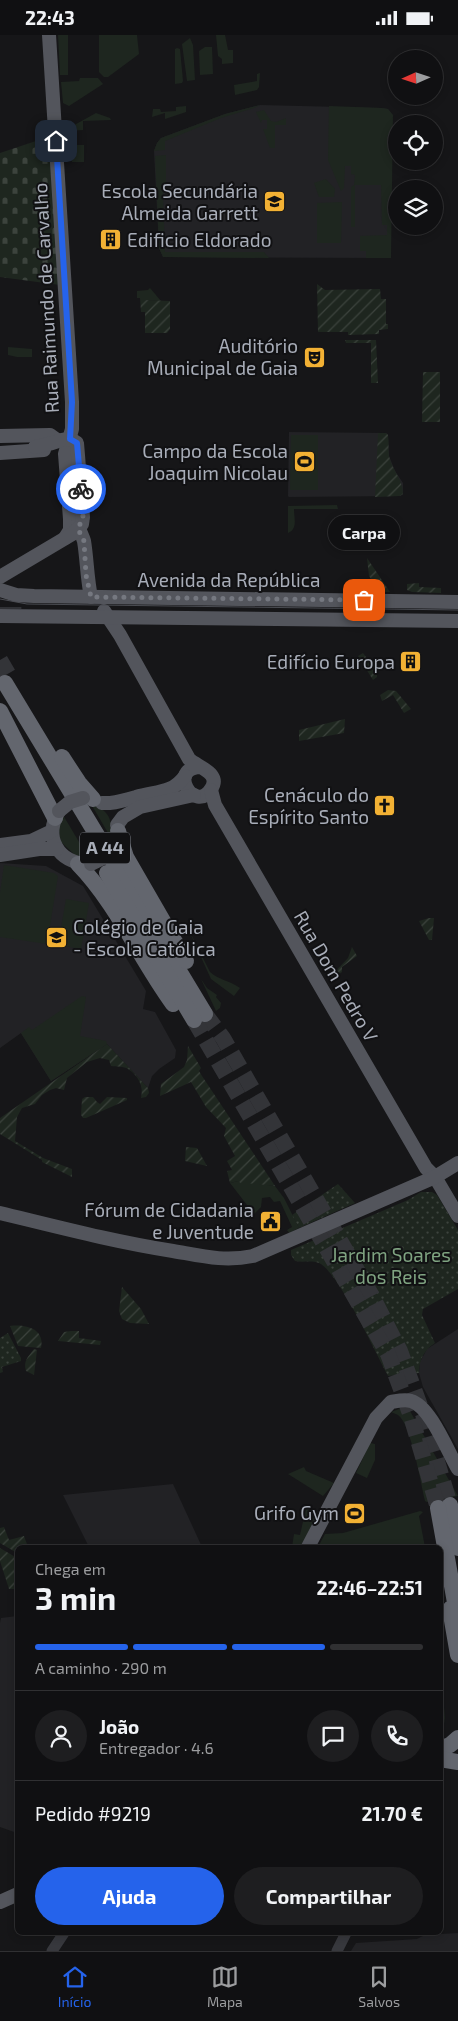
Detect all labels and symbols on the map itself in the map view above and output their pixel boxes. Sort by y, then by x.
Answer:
north arrow [388,50,442,105]
pin [35,120,77,162]
place label: Escola Secundária Almeida Garrett [101,179,258,224]
street label: Rua Raimundo de Carvalho [28,182,63,414]
school or university icon: Escola Secundária Almeida Garrett [262,190,286,214]
building icon: Edificio Eldorado [99,228,123,252]
place label: Edificio Eldorado [127,228,271,251]
place label: Auditório Municipal de Gaia [147,334,298,379]
theatre icon: Auditório Municipal de Gaia [302,345,326,369]
place label: Campo da Escola Joaquim Nicolau [142,439,288,484]
sports icon: Campo da Escola Joaquim Nicolau [292,450,316,474]
courier [56,464,106,514]
callout: Carpa [328,515,400,550]
street label: Avenida da República [137,568,321,591]
pin [343,579,385,621]
place label: Edifício Europa [267,650,395,673]
building icon: Edifício Europa [399,650,423,674]
place label: Cenáculo do Espírito Santo [248,783,369,828]
church icon: Cenáculo do Espírito Santo [373,794,397,818]
road number: A 44 [80,833,130,863]
street label: Rua Dom Pedro V [290,906,383,1046]
place label: Colégio de Gaia - Escola Católica [73,915,216,960]
school or university icon: Colégio de Gaia - Escola Católica [45,926,69,950]
place label: Fórum de Cidadania e Juventude [84,1198,254,1243]
public building icon: Fórum de Cidadania e Juventude [258,1209,282,1233]
park label: Jardim Soares dos Reis [331,1243,451,1288]
place label: Grifo Gym [254,1501,339,1524]
sports icon: Grifo Gym [343,1501,367,1525]

